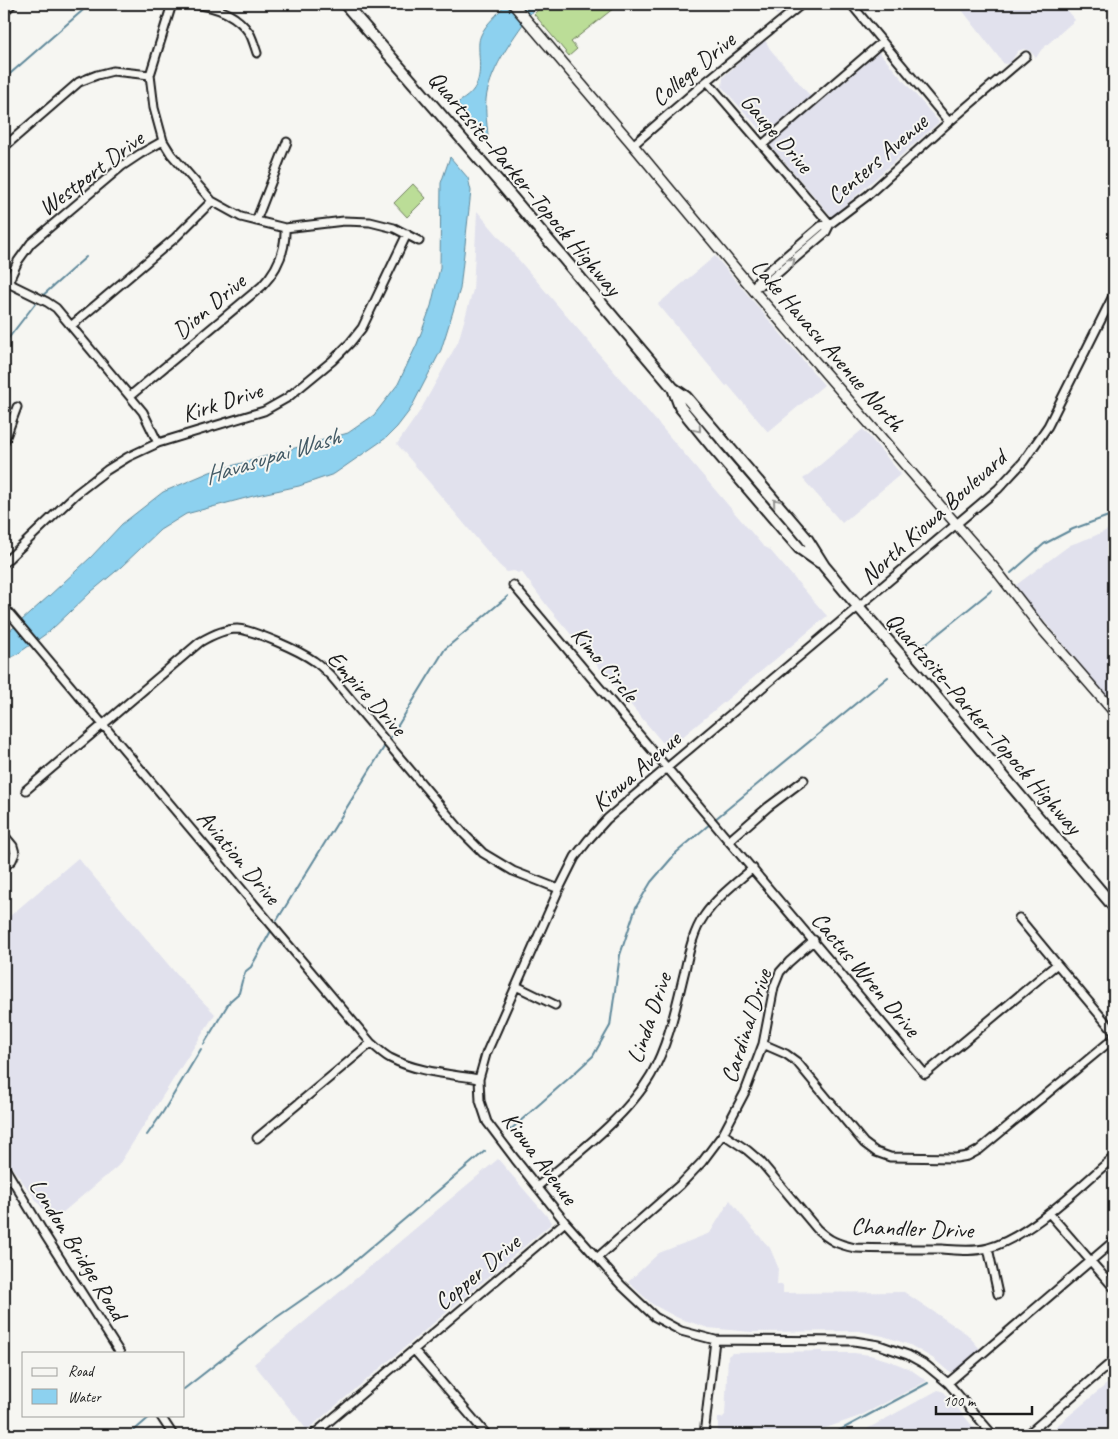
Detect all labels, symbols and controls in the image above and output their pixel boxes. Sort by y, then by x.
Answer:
street label: College Drive [645,24,743,113]
street label: Quartzsite–Parker–Topock Highway [422,64,629,303]
street label: Gauge Drive [734,87,821,181]
street label: Centers Avenue [821,106,935,211]
street label: Westport Drive [32,122,151,222]
street label: Lake Havasu Avenue North [745,252,912,438]
one-way arrow [786,258,795,267]
street label: Dion Drive [166,265,253,345]
street label: Kirk Drive [178,374,268,429]
water label: Havasupai Wash [200,420,345,492]
one-way arrow [692,423,700,432]
street label: North Kiowa Boulevard [854,441,1015,591]
one-way arrow [773,499,781,508]
street label: Quartzsite–Parker–Topock Highway [879,606,1090,842]
street label: Kimo Circle [565,620,647,710]
street label: Empire Drive [321,644,415,744]
street label: Kiowa Avenue [585,723,688,818]
street label: Aviation Drive [191,803,289,912]
street label: Cactus Wren Drive [805,905,929,1044]
street label: Cardinal Drive [714,963,779,1087]
street label: Linda Drive [620,967,679,1067]
street label: Kiowa Avenue [495,1106,586,1212]
street label: London Bridge Road [22,1173,135,1328]
street label: Chandler Drive [850,1211,976,1245]
street label: Copper Drive [428,1226,528,1317]
legend [22,1352,185,1416]
text: Road [68,1362,95,1381]
scale bar [936,1384,1032,1416]
text: Water [68,1388,102,1407]
text: 100 m [943,1392,977,1411]

